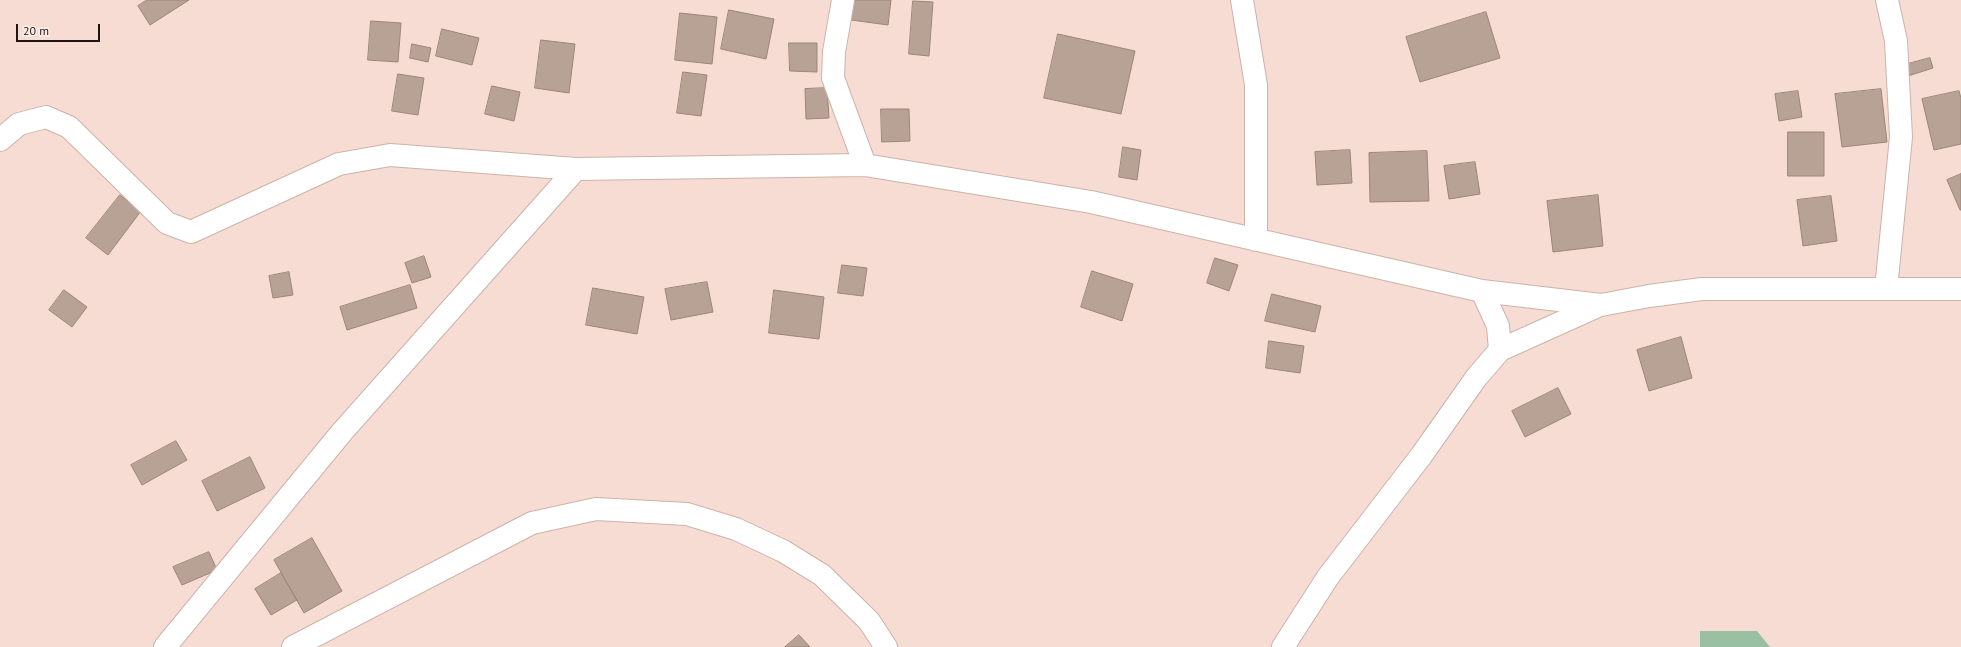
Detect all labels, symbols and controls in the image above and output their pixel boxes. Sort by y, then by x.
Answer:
scale bar [18,16,102,42]
text: 20 m [23,23,49,38]

